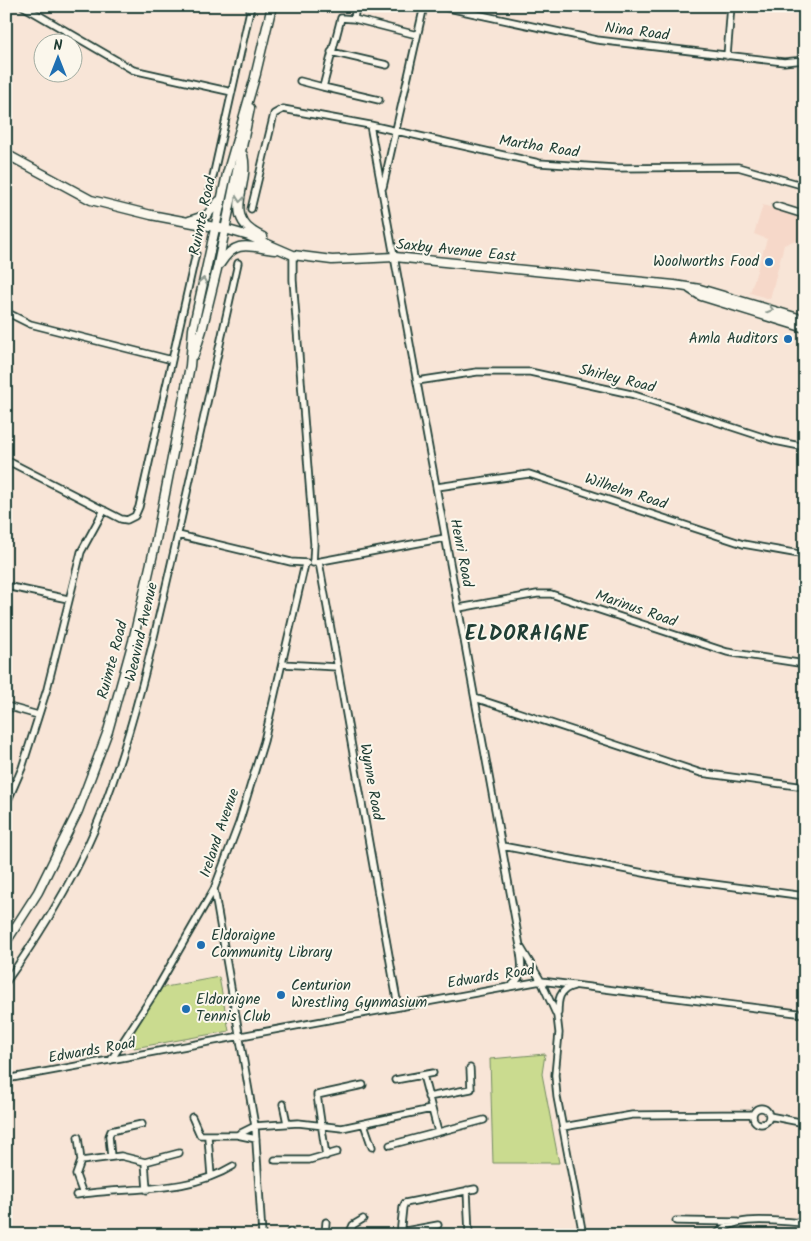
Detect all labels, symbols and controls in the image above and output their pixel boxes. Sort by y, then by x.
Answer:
street label: Nina Road [603,16,671,48]
north arrow [32,32,82,82]
text: N [54,35,63,57]
street label: Martha Road [497,129,581,165]
street label: Ruimte Road [183,174,223,258]
one-way arrow [235,196,246,204]
street label: Saxby Avenue East [395,233,517,269]
place label: Woolworths Food [653,250,760,274]
marker: Woolworths Food [763,256,775,268]
one-way arrow [197,277,208,286]
one-way arrow [765,304,773,314]
place label: Amla Auditors [689,327,779,351]
marker: Amla Auditors [782,333,794,345]
street label: Shirley Road [576,358,658,400]
street label: Wilhelm Road [582,467,671,517]
street label: Henri Road [443,517,480,590]
street label: Weavind Avenue [119,580,165,684]
street label: Marinus Road [592,584,681,634]
street label: Ruimte Road [91,618,135,702]
district label: ELDORAIGNE [465,619,589,651]
street label: Wynne Road [352,742,390,823]
street label: Ireland Avenue [194,785,247,881]
place label: Eldoraigne Community Library [211,924,333,965]
marker: Eldoraigne Community Library [195,939,207,951]
street label: Edwards Road [446,958,537,996]
place label: Centurion Wrestling Gynmasium [291,974,427,1015]
place label: Eldoraigne Tennis Club [196,988,271,1029]
marker: Centurion Wrestling Gynmasium [275,989,287,1001]
marker: Eldoraigne Tennis Club [180,1003,192,1015]
street label: Edwards Road [46,1031,138,1070]

